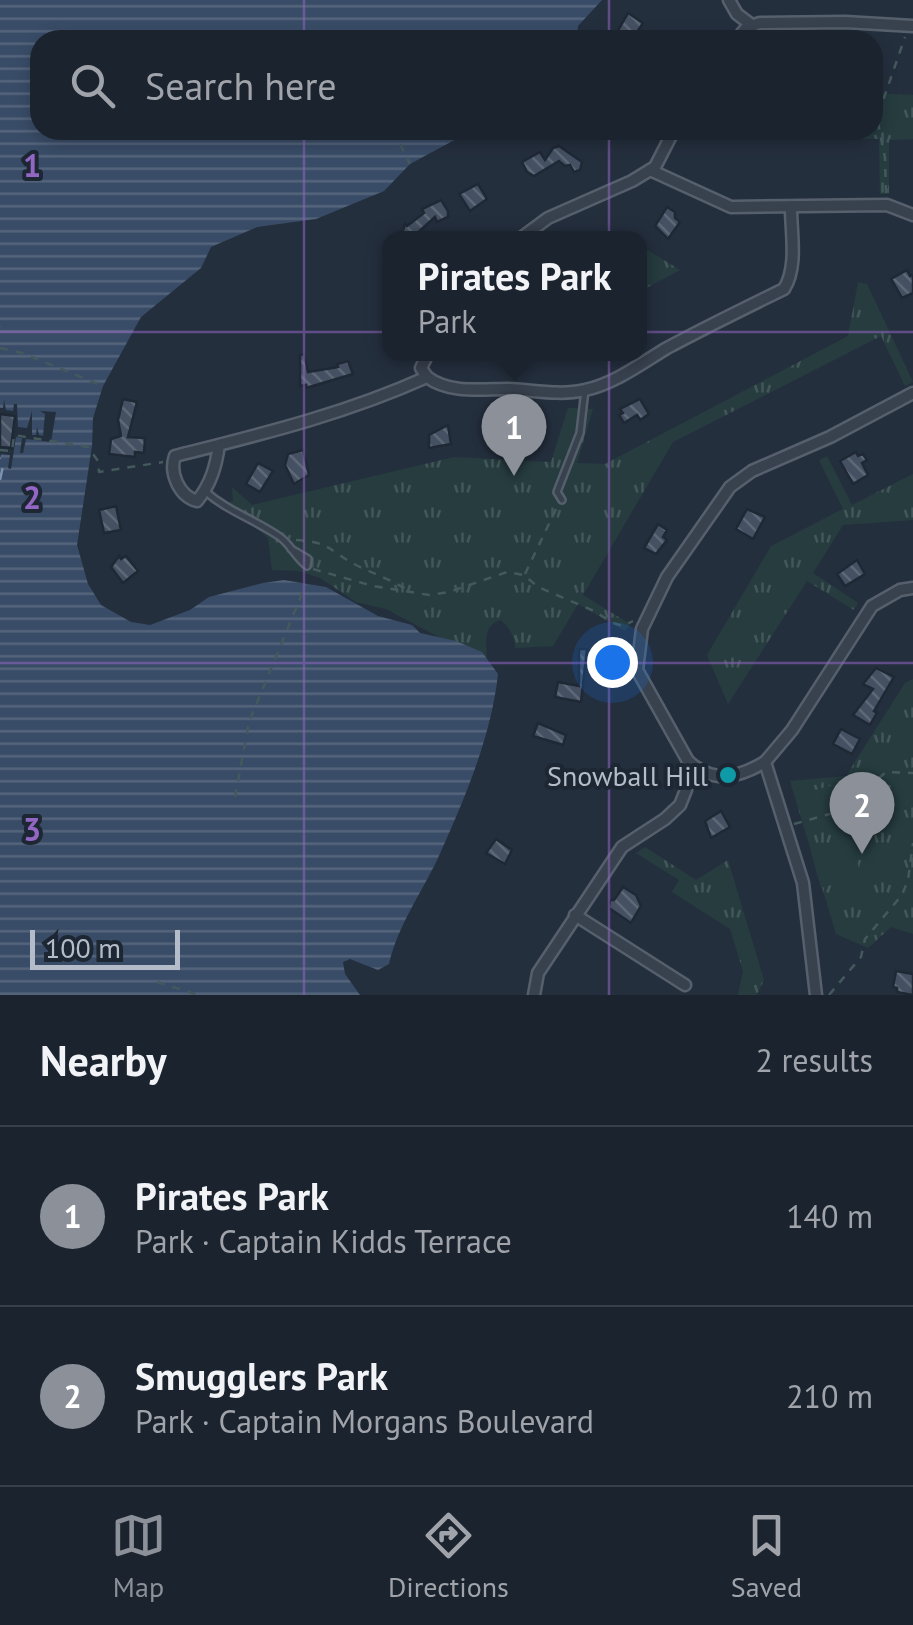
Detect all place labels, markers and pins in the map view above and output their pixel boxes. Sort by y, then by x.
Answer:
pin: 1 [482,394,546,476]
place label: Snowball Hill [547,757,708,794]
marker: Snowball Hill [717,764,739,786]
pin: 2 [830,772,894,854]

